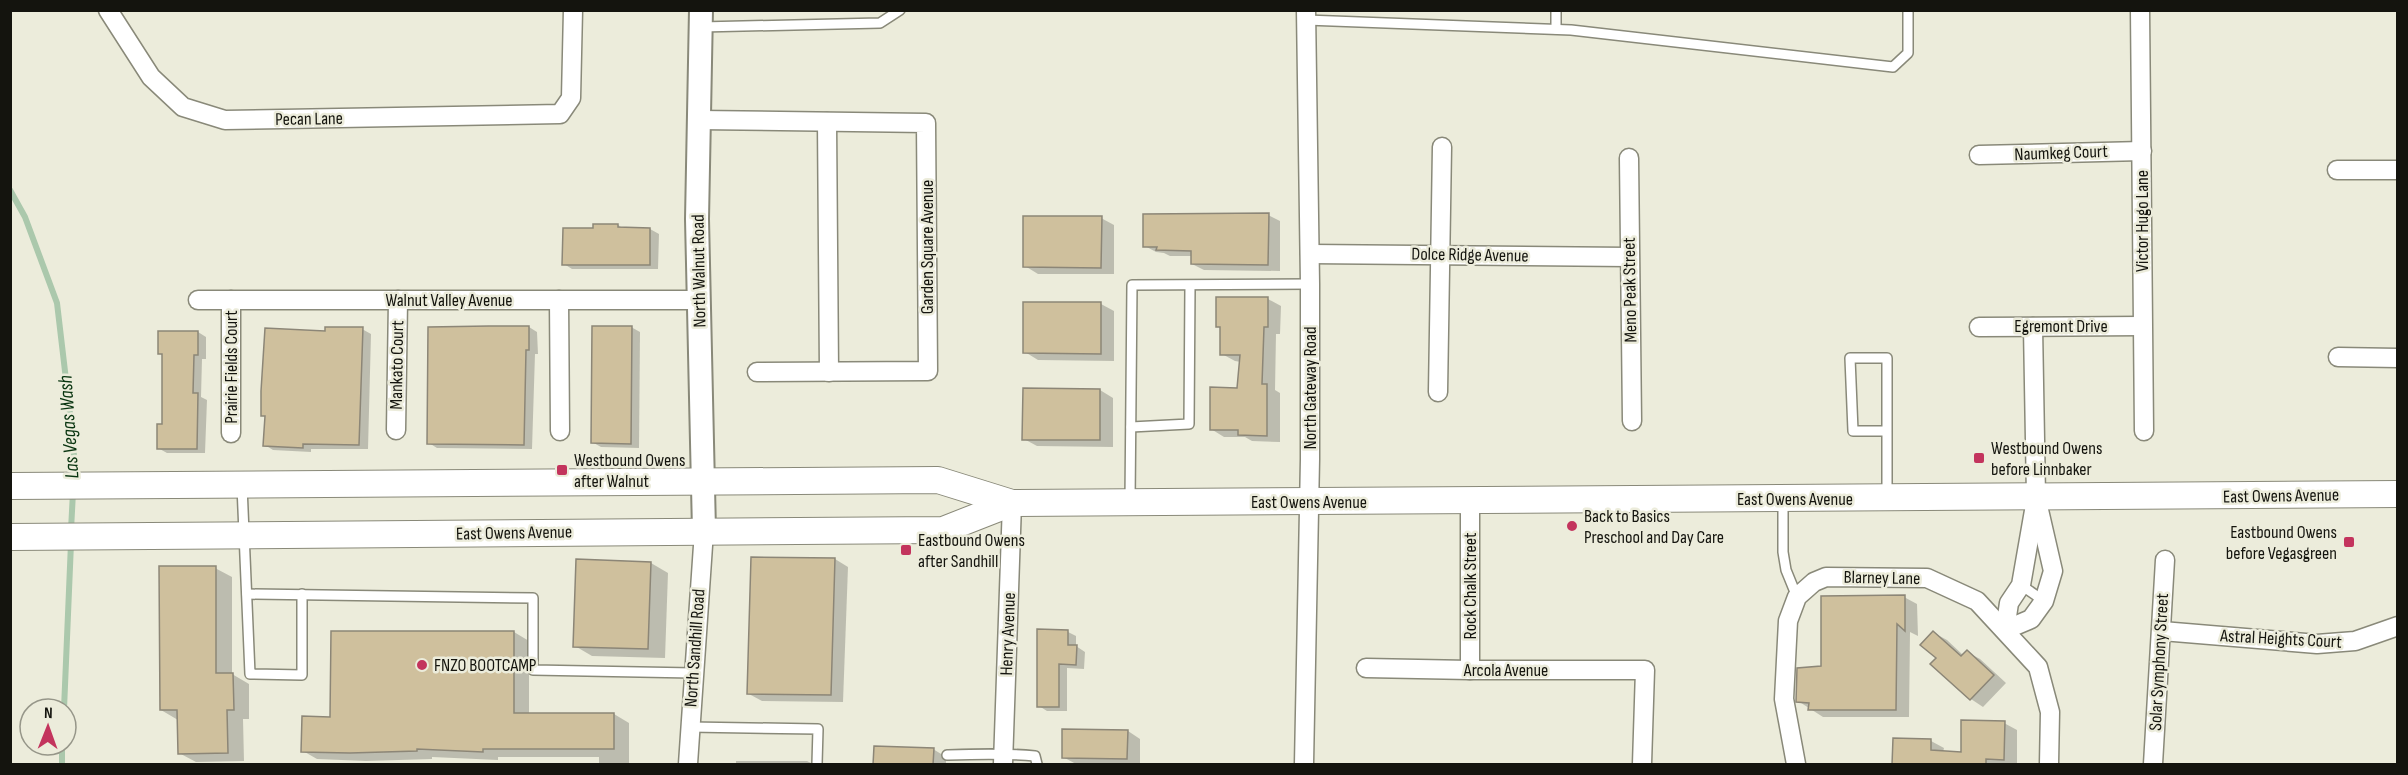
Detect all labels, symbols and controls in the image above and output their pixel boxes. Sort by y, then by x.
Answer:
street label: Pecan Lane [275,108,343,130]
street label: Naumkeg Court [2014,141,2109,165]
street label: Victor Hugo Lane [2132,170,2153,272]
street label: Garden Square Avenue [917,180,938,314]
street label: North Walnut Road [688,214,710,328]
street label: Meno Peak Street [1619,237,1641,343]
street label: Dolce Ridge Avenue [1411,243,1529,267]
street label: Walnut Valley Avenue [385,290,513,311]
street label: Prairie Fields Court [221,310,242,424]
street label: Egremont Drive [2014,316,2108,337]
street label: Mankato Court [386,320,408,410]
street label: North Gateway Road [1300,327,1321,449]
water label: Las Vegas Wash [53,374,85,480]
place label: Westbound Owens before Linnbaker [1991,438,2102,480]
place label: Westbound Owens after Walnut [574,450,685,492]
marker: Westbound Owens before Linnbaker [1972,451,1986,465]
marker: Westbound Owens after Walnut [555,463,569,477]
street label: East Owens Avenue [2223,484,2339,508]
street label: East Owens Avenue [1737,489,1853,510]
street label: East Owens Avenue [1251,492,1367,513]
place label: Back to Basics Preschool and Day Care [1584,506,1724,548]
marker: Back to Basics Preschool and Day Care [1565,519,1579,533]
street label: East Owens Avenue [456,521,572,545]
place label: Eastbound Owens before Vegasgreen [2226,522,2337,564]
place label: Eastbound Owens after Sandhill [918,530,1025,572]
street label: Rock Chalk Street [1460,532,1481,639]
marker: Eastbound Owens before Vegasgreen [2342,535,2356,549]
marker: Eastbound Owens after Sandhill [899,543,913,557]
street label: Blarney Lane [1844,567,1920,589]
street label: North Sandhill Road [680,588,710,708]
street label: Henry Avenue [996,592,1020,676]
street label: Solar Symphony Street [2145,592,2173,731]
street label: Astral Heights Court [2219,625,2343,653]
place label: FNZO BOOTCAMP [434,655,537,676]
marker: FNZO BOOTCAMP [415,658,429,672]
street label: Arcola Avenue [1463,660,1548,681]
north arrow [18,697,78,757]
text: N [44,704,53,723]

